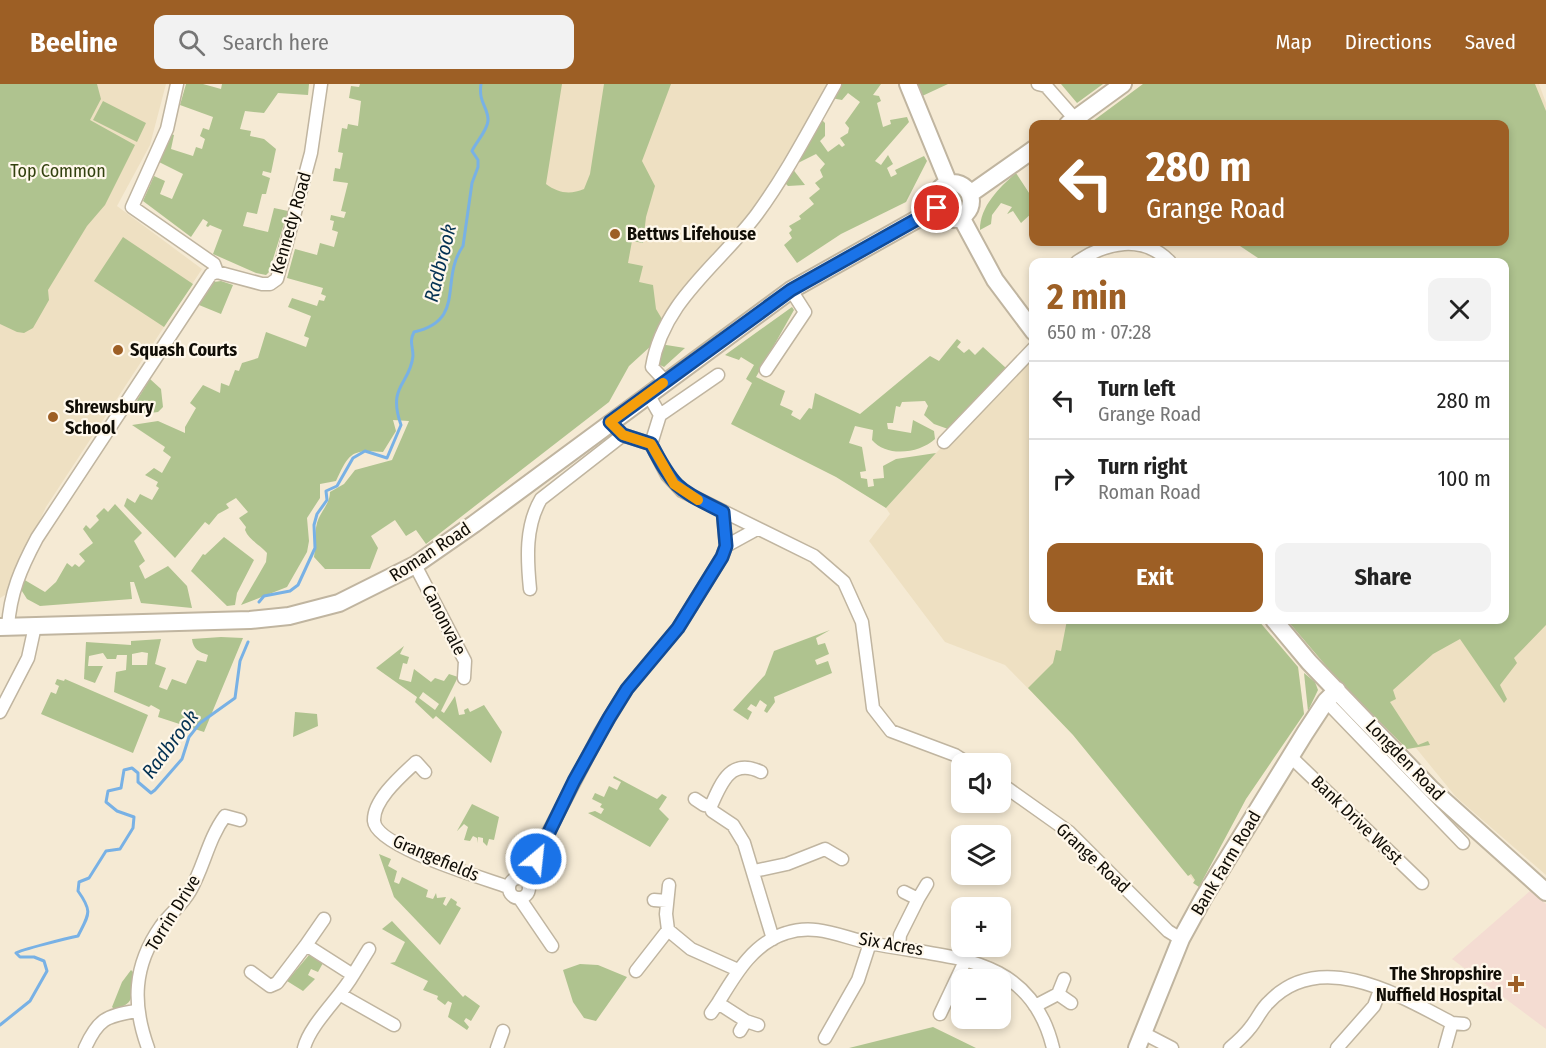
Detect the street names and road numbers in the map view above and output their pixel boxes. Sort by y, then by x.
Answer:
street label: Kennedy Road [266,169,316,277]
street label: Roman Road [385,518,475,586]
street label: Canonvale [417,581,471,659]
street label: Longden Road [1361,715,1449,805]
street label: Bank Drive West [1307,771,1407,869]
street label: Bank Farm Road [1186,807,1266,919]
street label: Grange Road [1052,818,1134,898]
street label: Grangefields [389,830,483,886]
street label: Torrin Drive [141,871,205,955]
street label: Six Acres [857,928,925,961]

